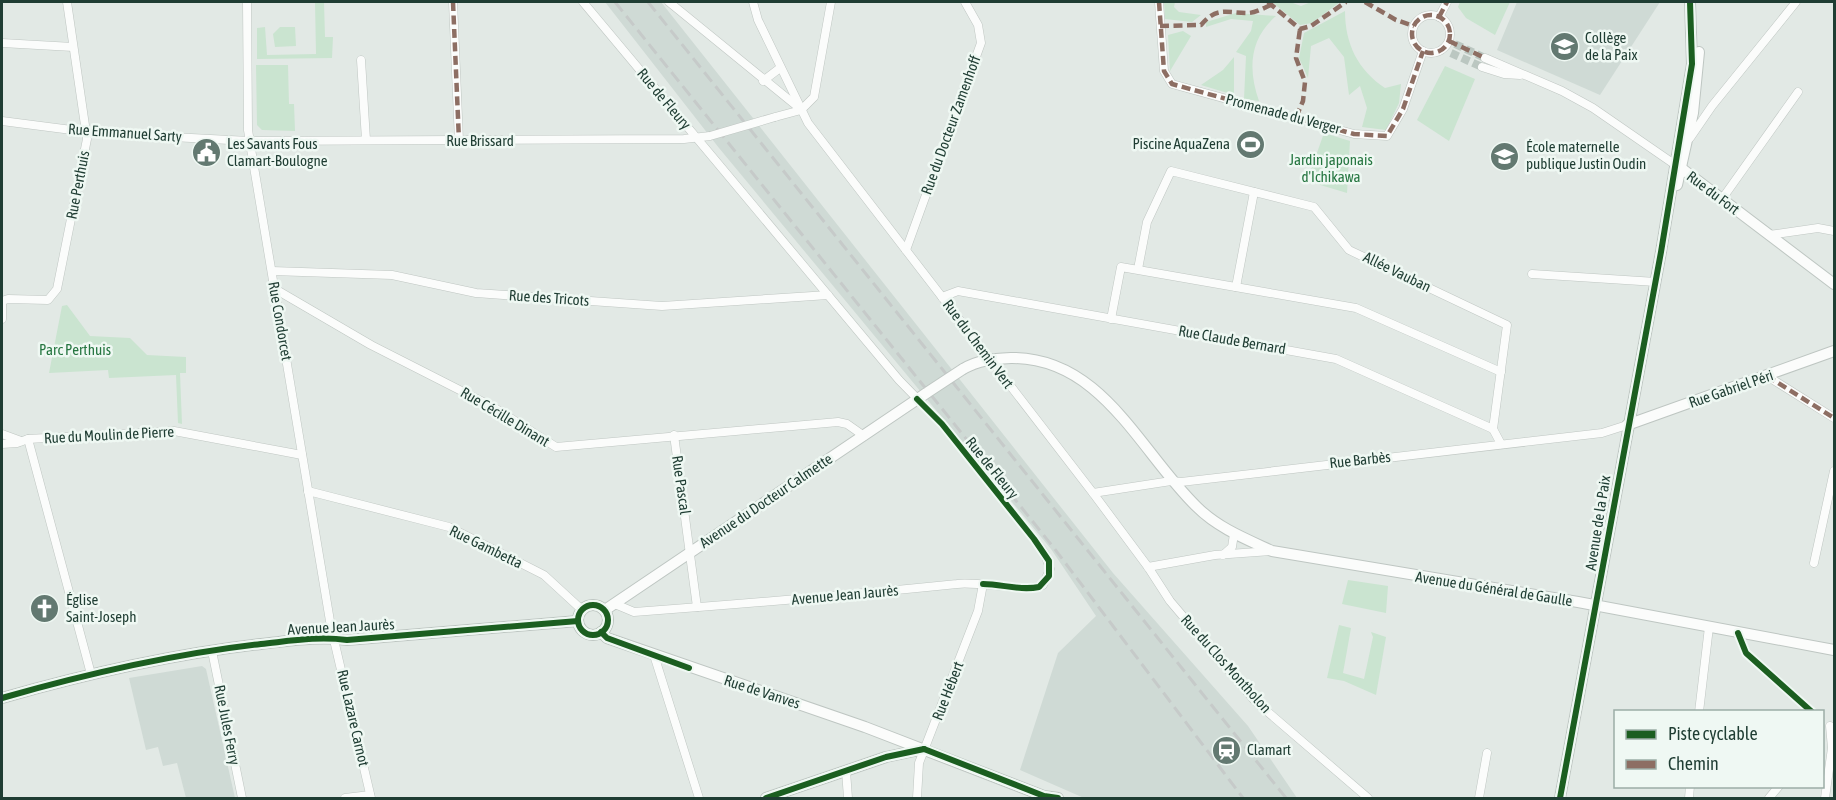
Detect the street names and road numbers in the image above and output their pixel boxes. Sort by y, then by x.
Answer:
street label: Rue du Docteur Zamenhoff [917,53,984,197]
street label: Rue de Fleury [634,65,695,133]
street label: Promenade du Verger [1224,90,1343,137]
street label: Rue Emmanuel Sarty [68,120,182,145]
street label: Rue Brissard [446,132,514,149]
street label: Rue Perthuis [63,149,92,221]
street label: Rue du Fort [1684,167,1743,218]
street label: Allée Vauban [1361,248,1434,295]
street label: Rue Condorcet [265,280,296,362]
street label: Rue des Tricots [508,286,590,309]
street label: Rue du Chemin Vert [939,296,1017,391]
street label: Rue Claude Bernard [1177,322,1287,357]
street label: Rue Gabriel Péri [1686,366,1775,411]
street label: Rue Cécille Dinant [458,383,553,450]
street label: Rue du Moulin de Pierre [44,423,175,446]
street label: Rue de Fleury [962,434,1022,502]
street label: Rue Barbès [1329,448,1391,471]
street label: Avenue du Docteur Calmette [696,450,835,551]
street label: Rue Pascal [669,454,694,516]
street label: Avenue de la Paix [1582,474,1613,572]
street label: Rue Gambetta [447,522,525,571]
street label: Avenue du Général de Gaulle [1414,568,1574,609]
street label: Avenue Jean Jaurès [791,581,899,608]
street label: Rue du Clos Montholon [1178,611,1275,716]
street label: Avenue Jean Jaurès [287,615,395,638]
street label: Rue Hébert [929,659,967,723]
street label: Rue Lazare Carnot [334,668,373,768]
street label: Rue de Vanves [722,671,802,712]
street label: Rue Jules Ferry [211,683,244,766]

